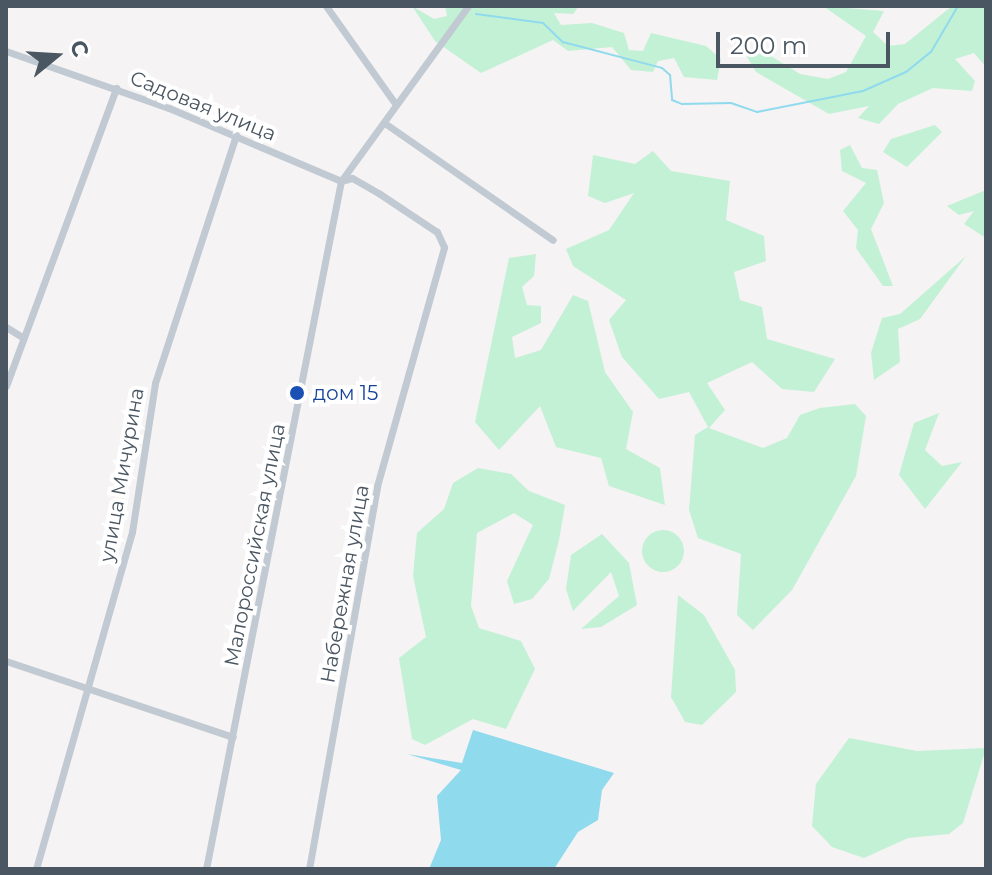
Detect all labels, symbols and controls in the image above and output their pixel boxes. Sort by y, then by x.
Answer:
north arrow [16,16,96,96]
scale bar [720,16,894,66]
text: 200 m [730,31,807,60]
text: С [64,37,95,60]
street label: Садовая улица [127,66,279,146]
place label: дом 15 [313,381,378,405]
marker: дом 15 [288,384,306,402]
street label: улица Мичурина [95,386,149,564]
street label: Малороссийская улица [220,422,290,668]
street label: Набережная улица [316,483,374,685]

